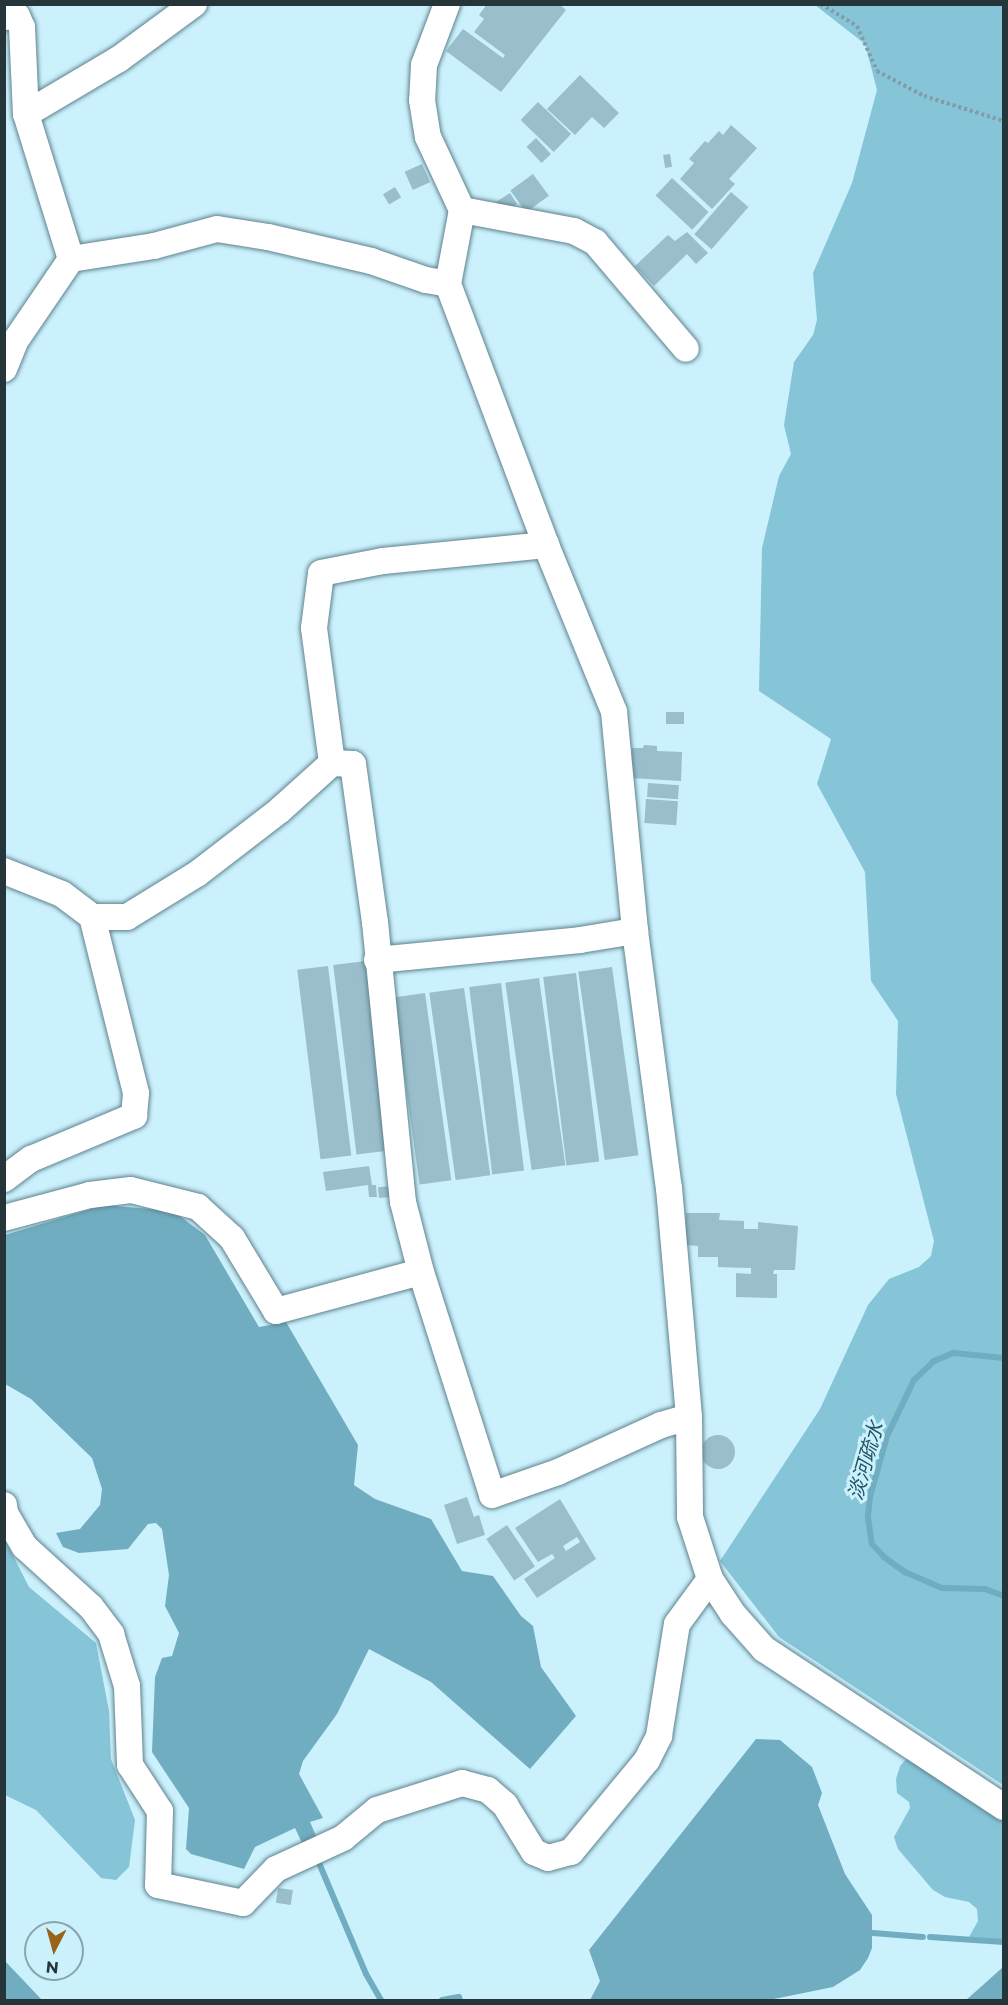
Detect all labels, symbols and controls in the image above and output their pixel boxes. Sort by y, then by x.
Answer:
water label: 淡河疏水 [843,1419,889,1503]
north arrow [24,1921,84,1981]
text: N [45,1957,60,1978]

